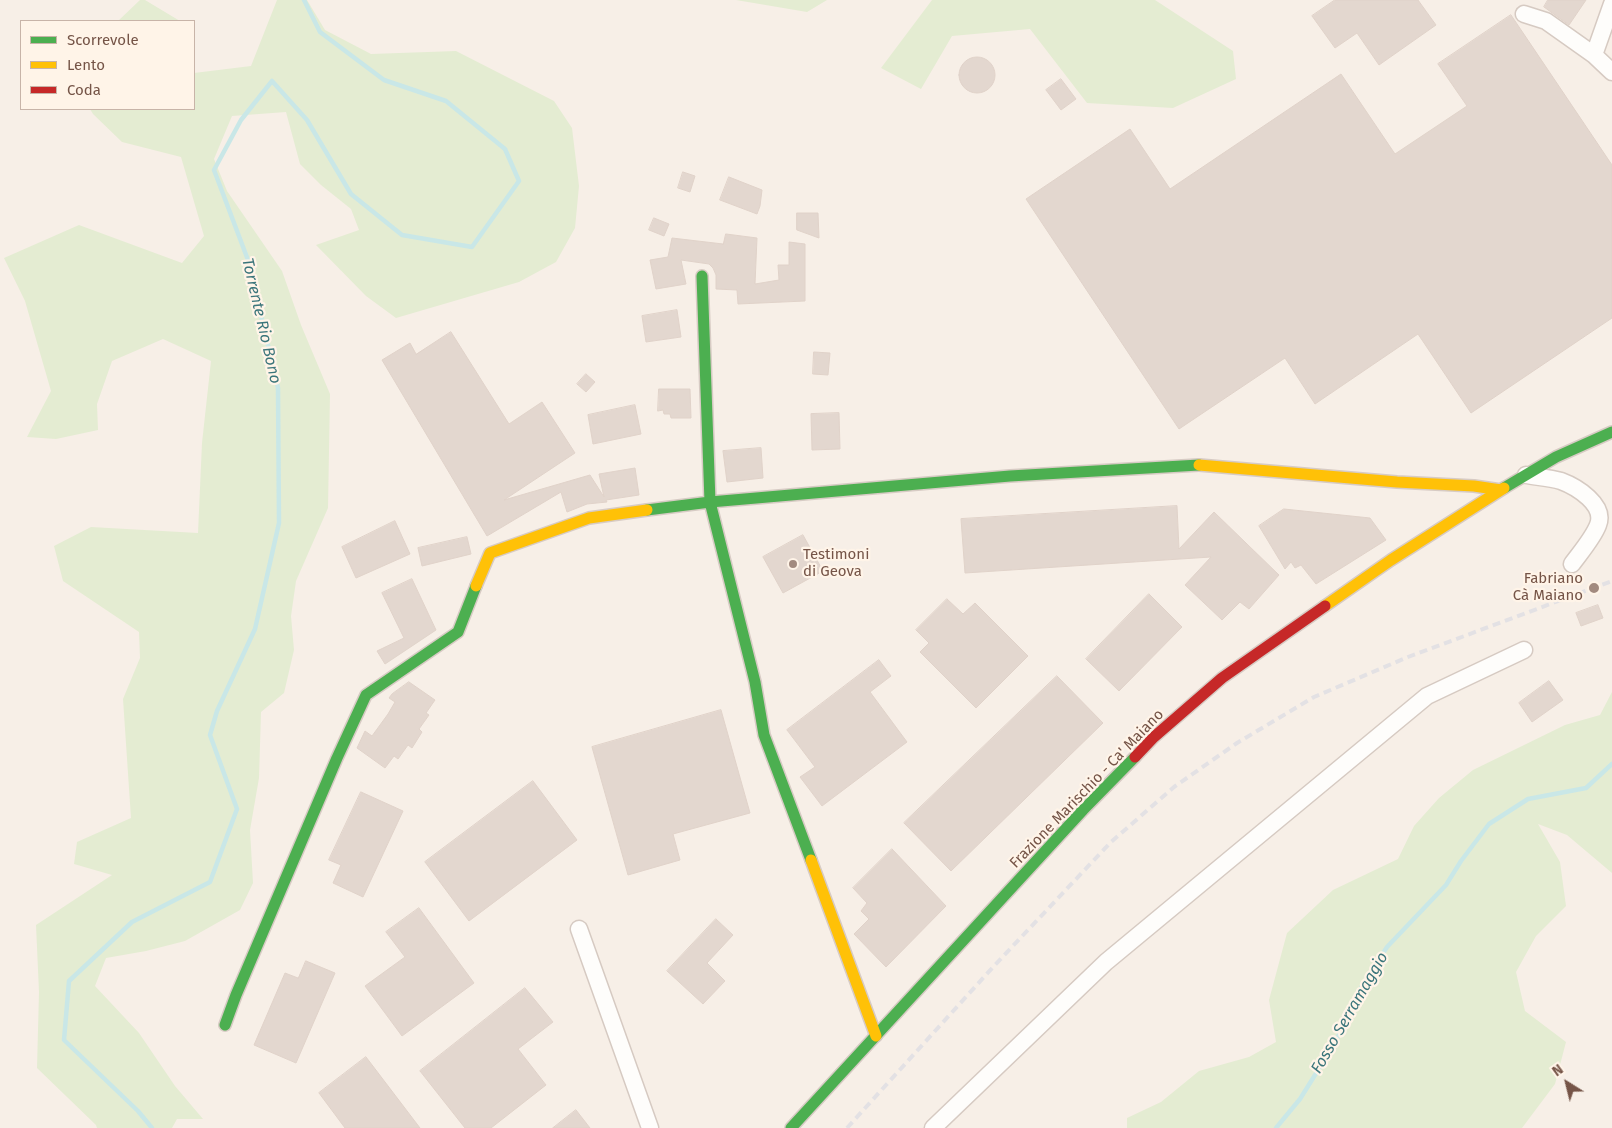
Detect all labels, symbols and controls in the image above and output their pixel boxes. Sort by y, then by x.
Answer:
legend [20,20,195,110]
text: Scorrevole [67,31,139,49]
text: Lento [67,56,105,74]
text: Coda [67,81,101,99]
water label: Torrente Rio Bono [237,256,285,386]
place label: Testimoni di Geova [803,546,869,581]
marker: Testimoni di Geova [787,558,799,570]
place label: Fabriano Cà Maiano [1513,570,1583,605]
marker: Fabriano Cà Maiano [1587,581,1601,595]
street label: Frazione Marischio - Ca' Maiano [1006,706,1168,872]
water label: Fosso Serramaggio [1307,949,1393,1077]
north arrow [1542,1058,1592,1108]
text: N [1549,1061,1567,1080]

